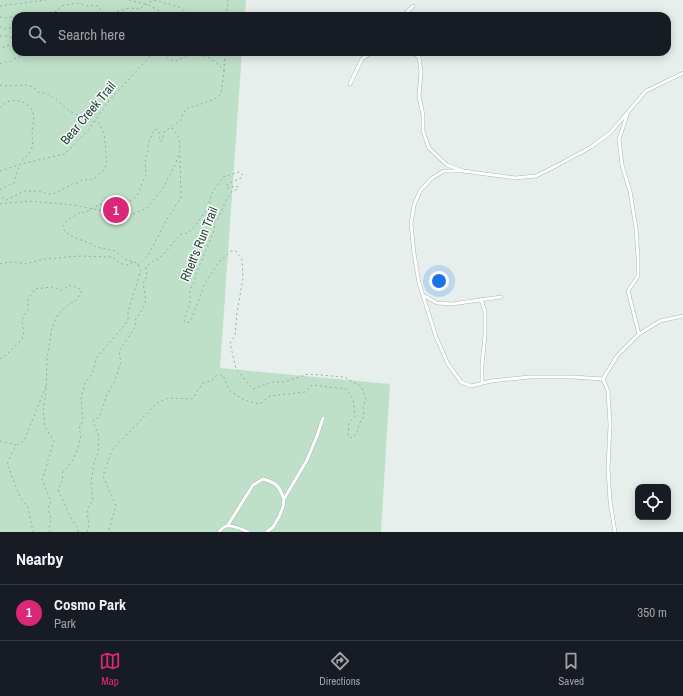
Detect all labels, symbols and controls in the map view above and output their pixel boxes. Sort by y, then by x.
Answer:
search box [12,12,671,56]
icon: search [26,23,48,45]
text: Search here [58,24,125,45]
street label: Bear Creek Trail [57,78,119,148]
pin: 1 [103,195,129,225]
street label: Rhett's Run Trail [176,204,222,284]
your location [429,271,449,291]
map controls [635,484,671,520]
button: locate [635,484,671,520]
text: Nearby [16,547,63,570]
text: Cosmo Park [54,594,126,615]
text: 1 [26,604,32,621]
text: 350 m [637,604,667,621]
text: Park [54,615,76,632]
tab: Map [99,650,121,688]
tab: Directions [319,650,360,688]
tab: Saved [558,650,584,688]

